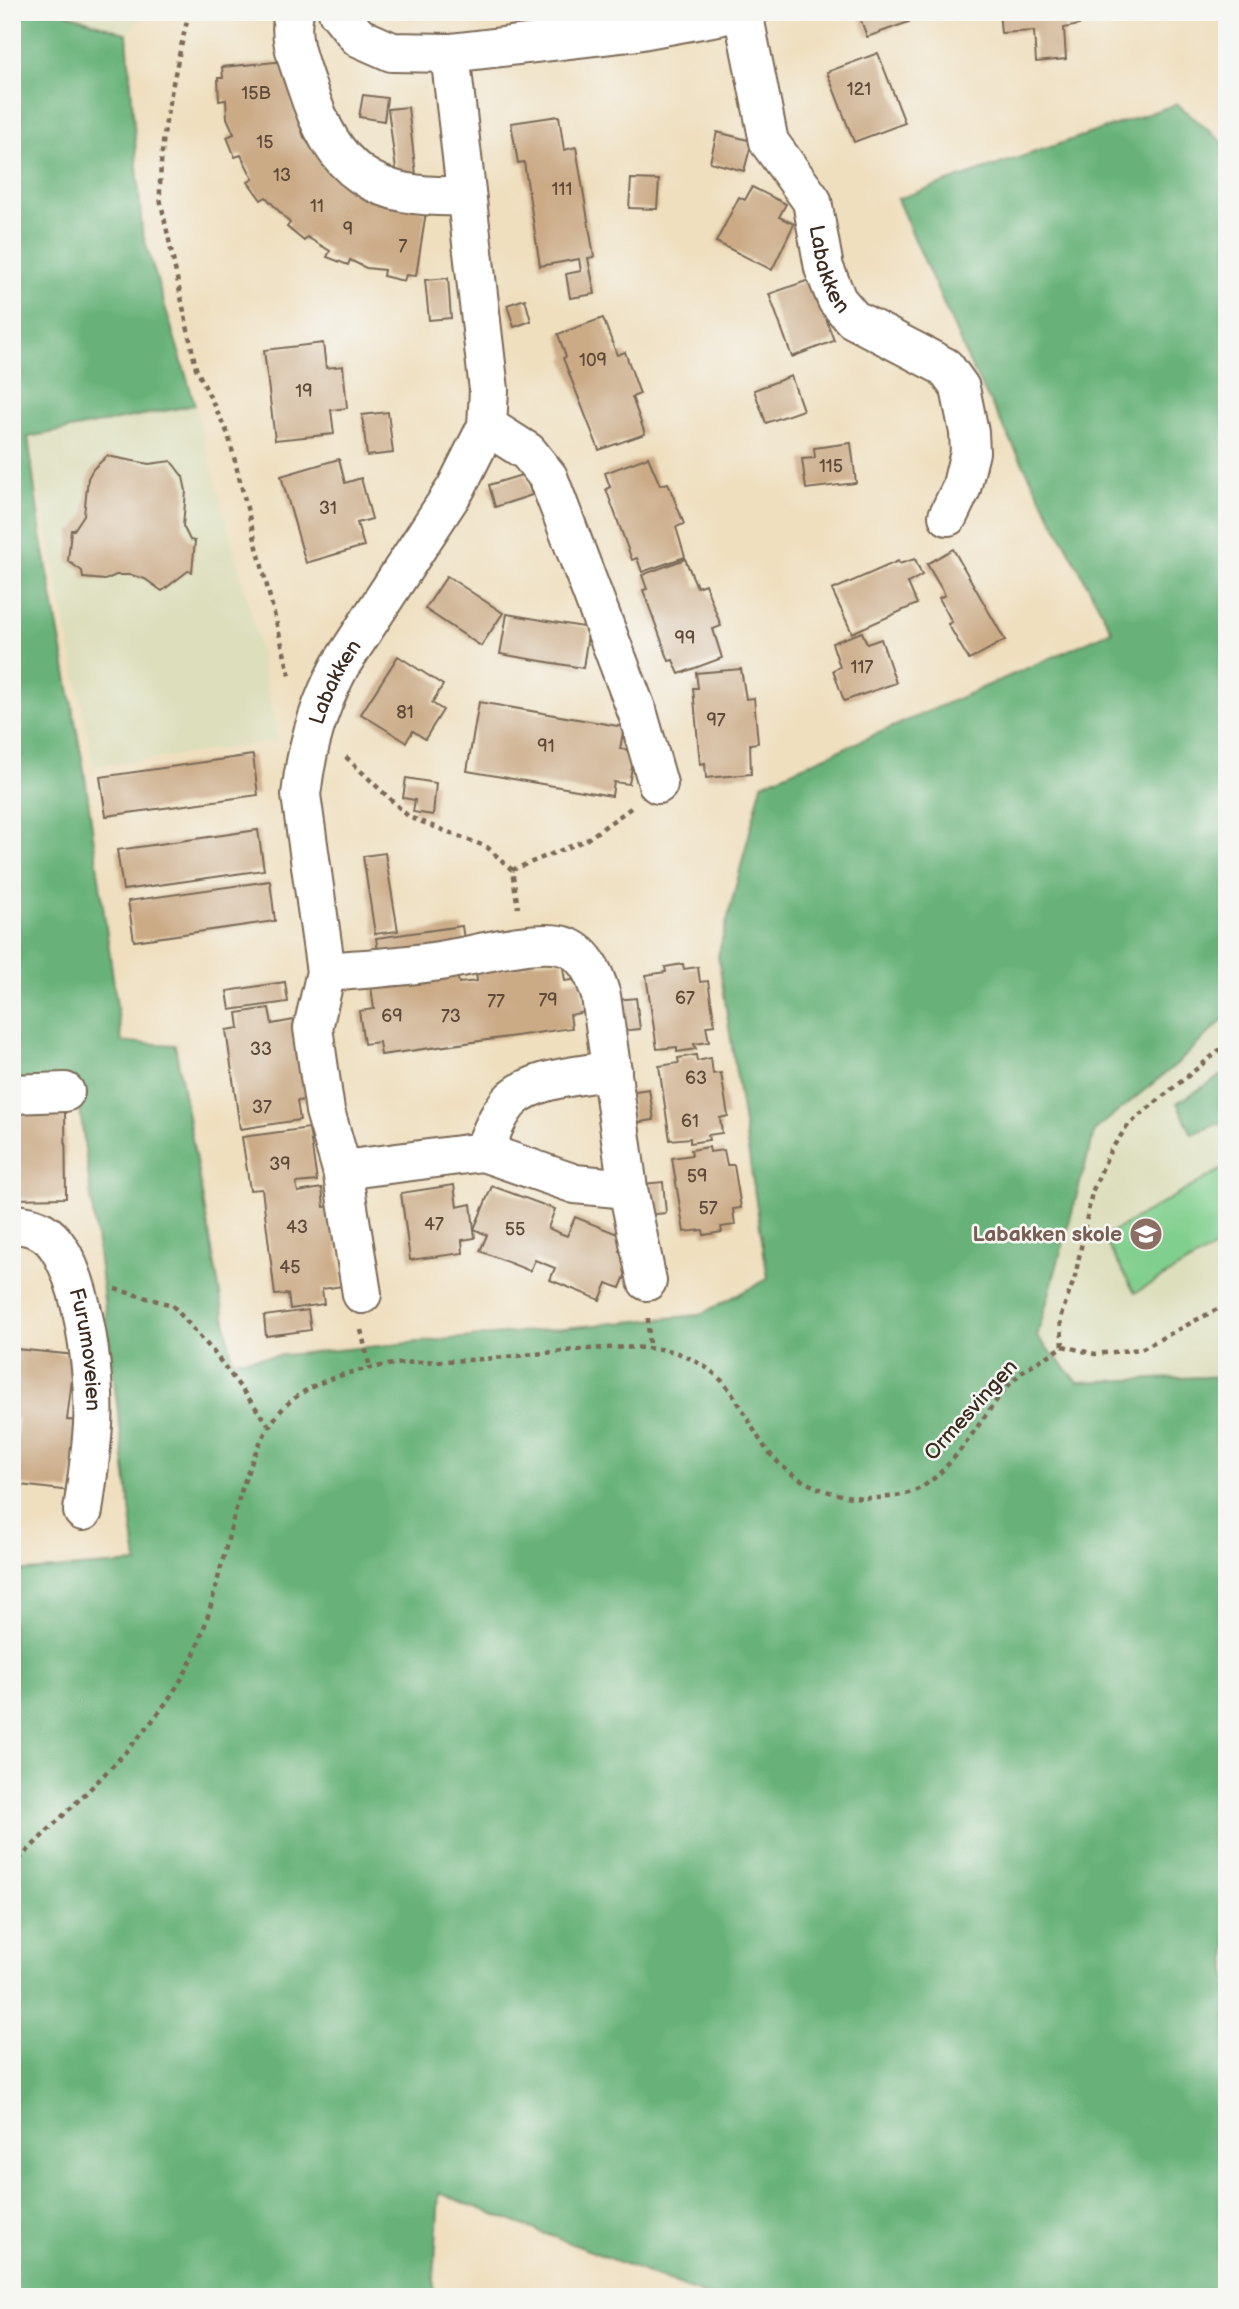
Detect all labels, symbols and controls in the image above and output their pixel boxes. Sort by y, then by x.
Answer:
house number: 121 [847,79,871,100]
house number: 15B [241,83,271,104]
house number: 15 [256,132,274,153]
house number: 13 [273,165,291,186]
house number: 111 [552,179,572,200]
house number: 11 [310,196,324,217]
house number: 9 [343,219,353,240]
street label: Labakken [804,223,855,318]
house number: 7 [399,236,408,257]
house number: 109 [579,350,607,371]
house number: 19 [295,381,313,402]
house number: 115 [819,456,843,477]
house number: 31 [319,498,337,519]
house number: 99 [675,628,695,649]
street label: Labakken [304,635,366,727]
house number: 117 [851,657,874,678]
house number: 81 [396,702,414,723]
house number: 97 [706,710,726,731]
house number: 91 [537,736,555,757]
house number: 67 [675,988,695,1009]
house number: 79 [538,990,558,1011]
house number: 77 [487,991,505,1012]
house number: 69 [381,1006,403,1027]
house number: 73 [441,1006,461,1027]
house number: 33 [250,1039,272,1060]
house number: 63 [685,1068,707,1089]
house number: 37 [252,1097,272,1118]
house number: 61 [681,1111,699,1132]
house number: 39 [269,1154,291,1175]
house number: 59 [687,1166,707,1187]
house number: 57 [698,1198,718,1219]
house number: 47 [424,1214,444,1235]
school or university icon: Labakken skole [1127,1215,1165,1253]
house number: 43 [286,1217,308,1238]
house number: 55 [505,1219,525,1240]
place label: Labakken skole [973,1222,1122,1247]
house number: 45 [279,1257,301,1278]
street label: Furumoveien [64,1285,106,1411]
street label: Ormesvingen [919,1354,1023,1466]

